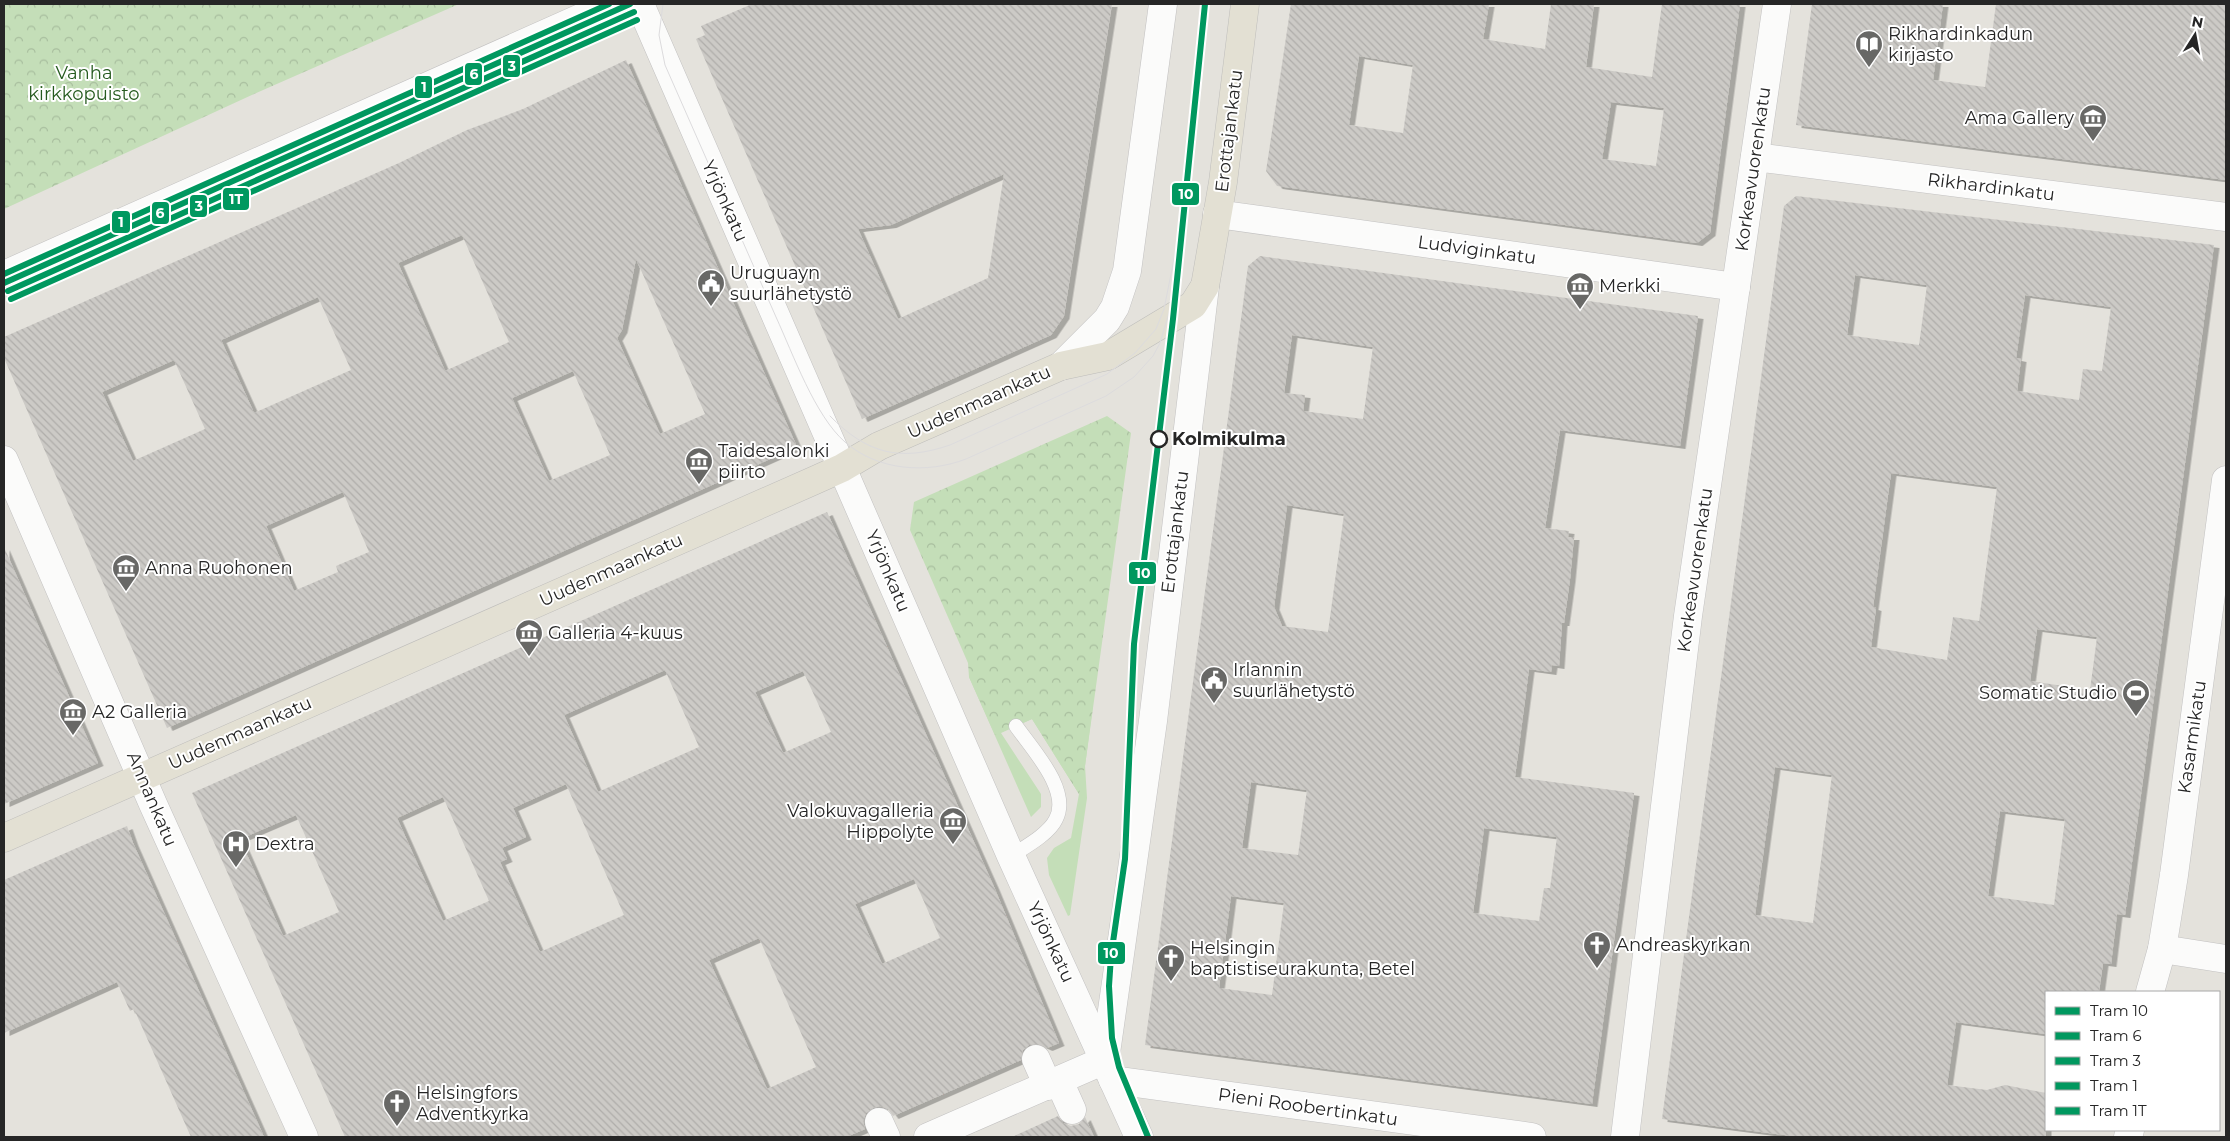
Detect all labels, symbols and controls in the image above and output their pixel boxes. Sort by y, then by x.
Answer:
north arrow [2170,10,2220,60]
text: N [2190,12,2205,32]
place label: Rikhardinkadun kirjasto [1888,23,2033,66]
library icon: Rikhardinkadun kirjasto [1854,29,1884,68]
line badge: 3 [502,54,521,78]
text: 3 [507,57,516,75]
park label: Vanha kirkkopuisto [28,62,140,105]
line badge: 6 [464,62,483,86]
text: 6 [470,65,479,83]
street label: Erottajankatu [1211,68,1247,194]
line badge: 1 [414,75,433,99]
text: 1 [421,78,427,96]
street label: Korkeavuorenkatu [1731,85,1775,253]
museum icon: Ama Gallery [2078,103,2108,142]
place label: Ama Gallery [1965,107,2074,129]
street label: Yrjönkatu [697,157,753,245]
street label: Rikhardinkatu [1926,168,2056,206]
line badge: 10 [1171,182,1200,206]
text: 10 [1179,185,1194,203]
line badge: 1T [222,187,250,211]
text: 1T [229,190,243,208]
line badge: 3 [189,194,208,218]
text: 3 [194,197,203,215]
line badge: 6 [151,201,170,225]
text: 6 [156,204,165,222]
line badge: 1 [111,210,131,234]
text: 1 [118,213,124,231]
street label: Ludviginkatu [1416,231,1538,269]
place label: Uruguayn suurlähetystö [730,262,852,305]
public building icon: Uruguayn suurlähetystö [696,268,726,307]
museum icon: Merkki [1565,271,1595,310]
place label: Merkki [1599,275,1661,297]
street label: Uudenmaankatu [904,360,1054,444]
place label: Kolmikulma [1172,428,1286,450]
marker: Kolmikulma [1150,430,1168,448]
place label: Taidesalonki piirto [718,440,830,483]
museum icon: Taidesalonki piirto [684,446,714,485]
street label: Erottajankatu [1157,469,1193,595]
street label: Korkeavuorenkatu [1673,486,1717,654]
street label: Yrjönkatu [861,527,915,615]
street label: Uudenmaankatu [536,528,686,612]
museum icon: Anna Ruohonen [111,553,141,592]
place label: Anna Ruohonen [145,557,293,579]
line badge: 10 [1128,561,1157,585]
text: 10 [1136,564,1151,582]
museum icon: Galleria 4-kuus [514,618,544,657]
place label: Galleria 4-kuus [548,622,683,644]
place label: Irlannin suurlähetystö [1233,659,1355,702]
public building icon: Irlannin suurlähetystö [1199,665,1229,704]
sports icon: Somatic Studio [2121,678,2151,717]
street label: Kasarmikatu [2173,679,2211,795]
place label: Somatic Studio [1979,682,2117,704]
street label: Uudenmaankatu [165,691,315,775]
museum icon: A2 Galleria [58,697,88,736]
place label: A2 Galleria [92,701,187,723]
street label: Annankatu [122,748,182,850]
place label: Valokuvagalleria Hippolyte [787,800,934,843]
museum icon: Valokuvagalleria Hippolyte [938,806,968,845]
hospital icon: Dextra [221,829,251,868]
place label: Dextra [255,833,315,855]
street label: Yrjönkatu [1023,898,1079,986]
church icon: Andreaskyrkan [1582,930,1612,969]
place label: Andreaskyrkan [1616,934,1751,956]
place label: Helsingin baptistiseurakunta, Betel [1190,937,1415,980]
line badge: 10 [1097,941,1126,965]
church icon: Helsingin baptistiseurakunta, Betel [1156,943,1186,982]
text: 10 [1104,944,1119,962]
legend [2045,991,2220,1131]
text: Tram 10 [2090,1001,2148,1020]
text: Tram 6 [2090,1026,2142,1045]
text: Tram 3 [2090,1051,2141,1070]
text: Tram 1 [2090,1076,2138,1095]
place label: Helsingfors Adventkyrka [416,1082,529,1125]
street label: Pieni Roobertinkatu [1217,1083,1399,1131]
church icon: Helsingfors Adventkyrka [382,1088,412,1127]
text: Tram 1T [2090,1101,2147,1120]

